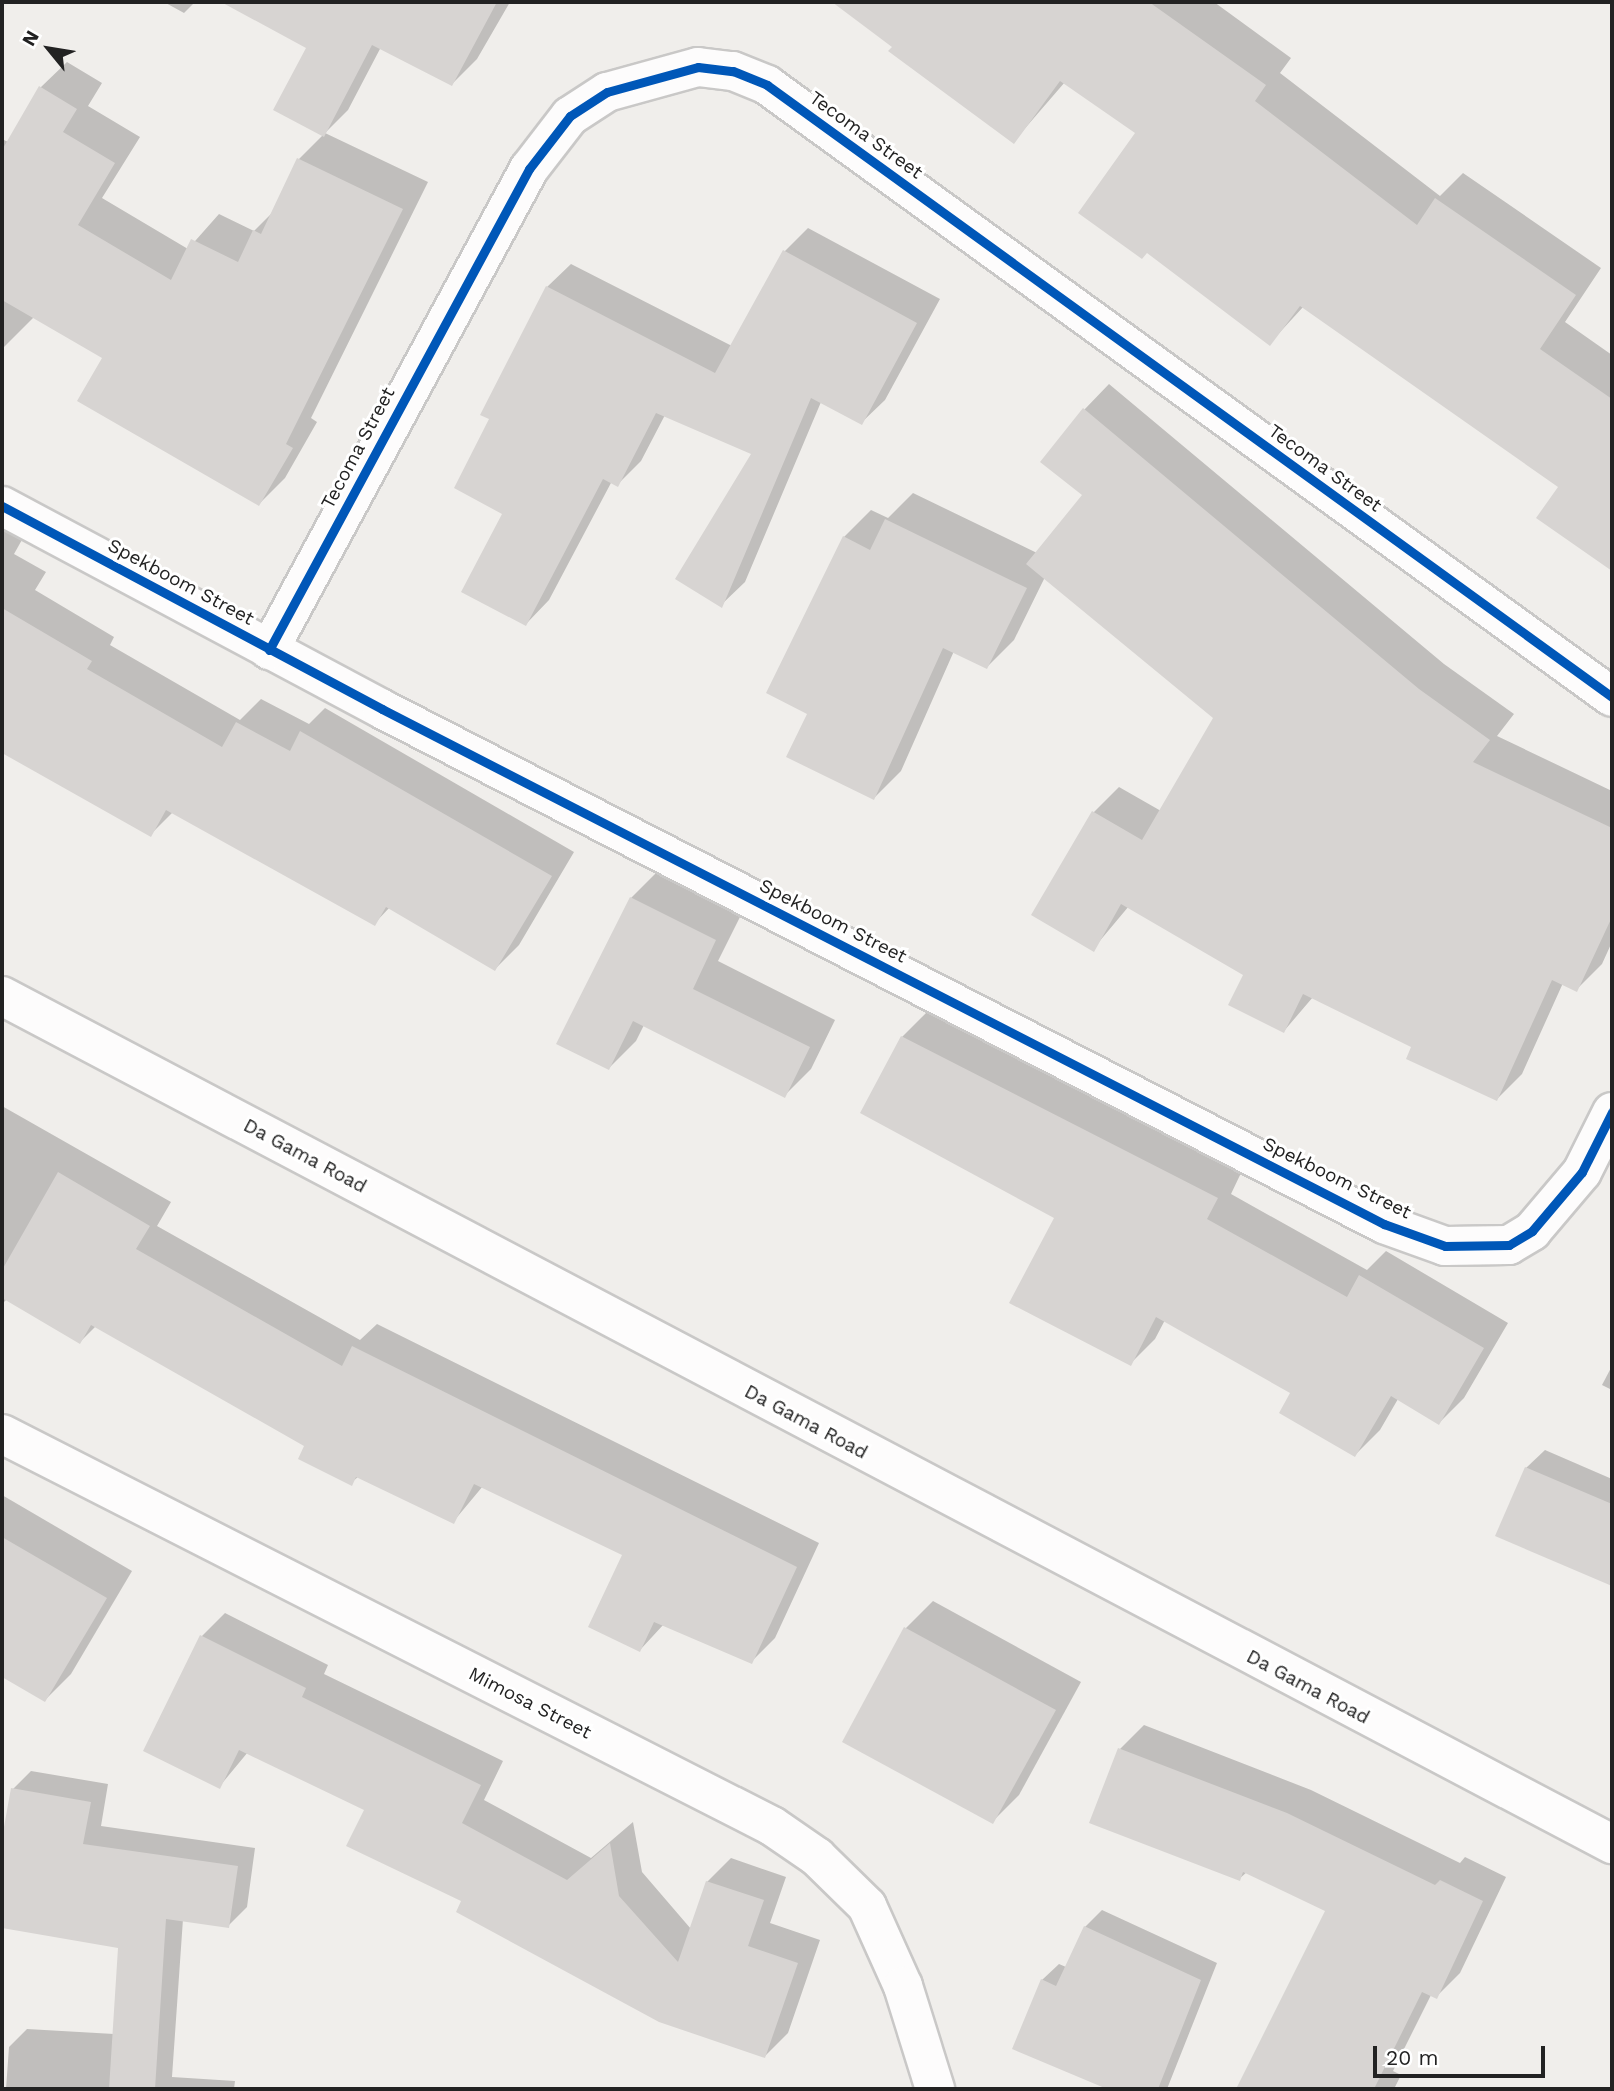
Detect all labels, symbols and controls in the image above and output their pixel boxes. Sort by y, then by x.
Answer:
north arrow [14,14,84,84]
text: N [17,26,44,50]
street label: Tecoma Street [805,86,927,184]
street label: Tecoma Street [316,383,400,513]
street label: Tecoma Street [1264,419,1386,517]
street label: Spekboom Street [104,534,258,630]
street label: Spekboom Street [756,874,910,968]
street label: Da Gama Road [239,1114,371,1198]
street label: Spekboom Street [1259,1132,1415,1224]
street label: Da Gama Road [740,1380,872,1464]
street label: Da Gama Road [1242,1645,1374,1729]
street label: Mimosa Street [465,1662,595,1744]
scale bar [1376,2032,1548,2076]
text: 20 m [1386,2045,1438,2070]

